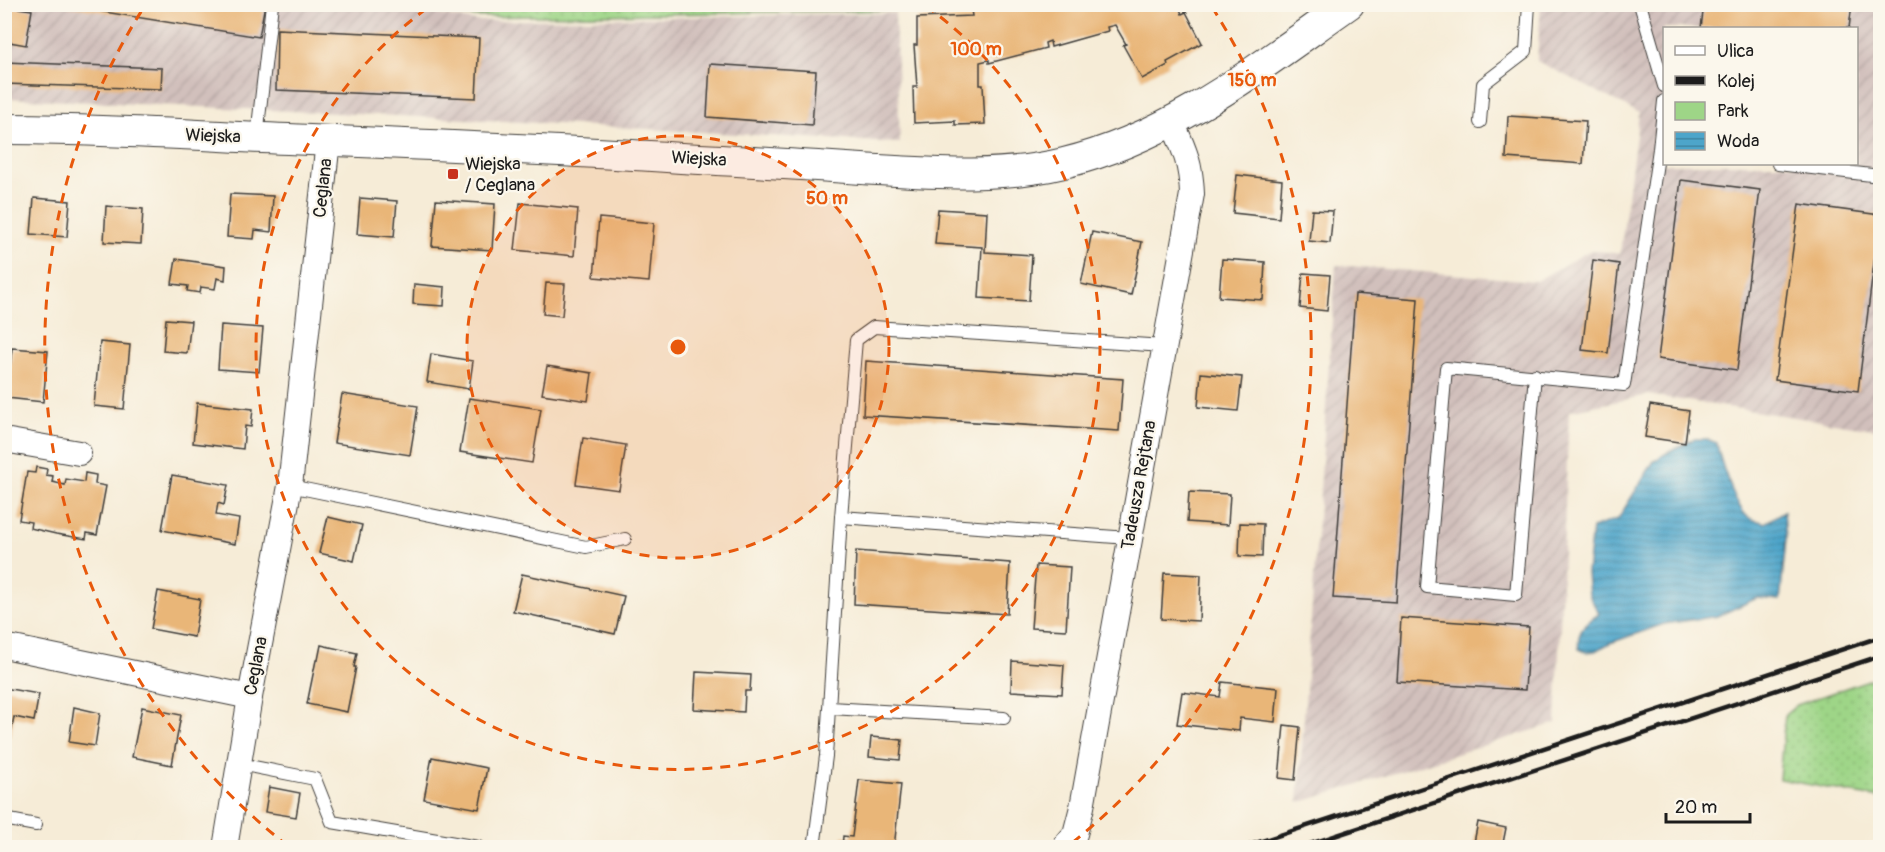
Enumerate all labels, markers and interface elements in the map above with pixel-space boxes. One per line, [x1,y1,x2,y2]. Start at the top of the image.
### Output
legend [1663,27,1858,165]
text: 100 m [950,38,1002,61]
text: Ulica [1717,40,1754,63]
text: 150 m [1228,69,1277,92]
text: Kolej [1717,70,1755,93]
text: Park [1717,100,1749,123]
street label: Wiejska [185,124,241,148]
text: Woda [1717,130,1759,153]
street label: Wiejska [671,146,727,172]
place label: Wiejska / Ceglana [465,153,535,197]
street label: Ceglana [308,157,338,219]
marker: Wiejska / Ceglana [446,167,460,181]
text: 50 m [806,187,848,210]
centre of rings [668,337,688,357]
street label: Tadeusza Rejtana [1116,418,1162,552]
street label: Ceglana [239,634,273,698]
scale bar [1666,786,1750,824]
text: 20 m [1675,796,1717,819]

